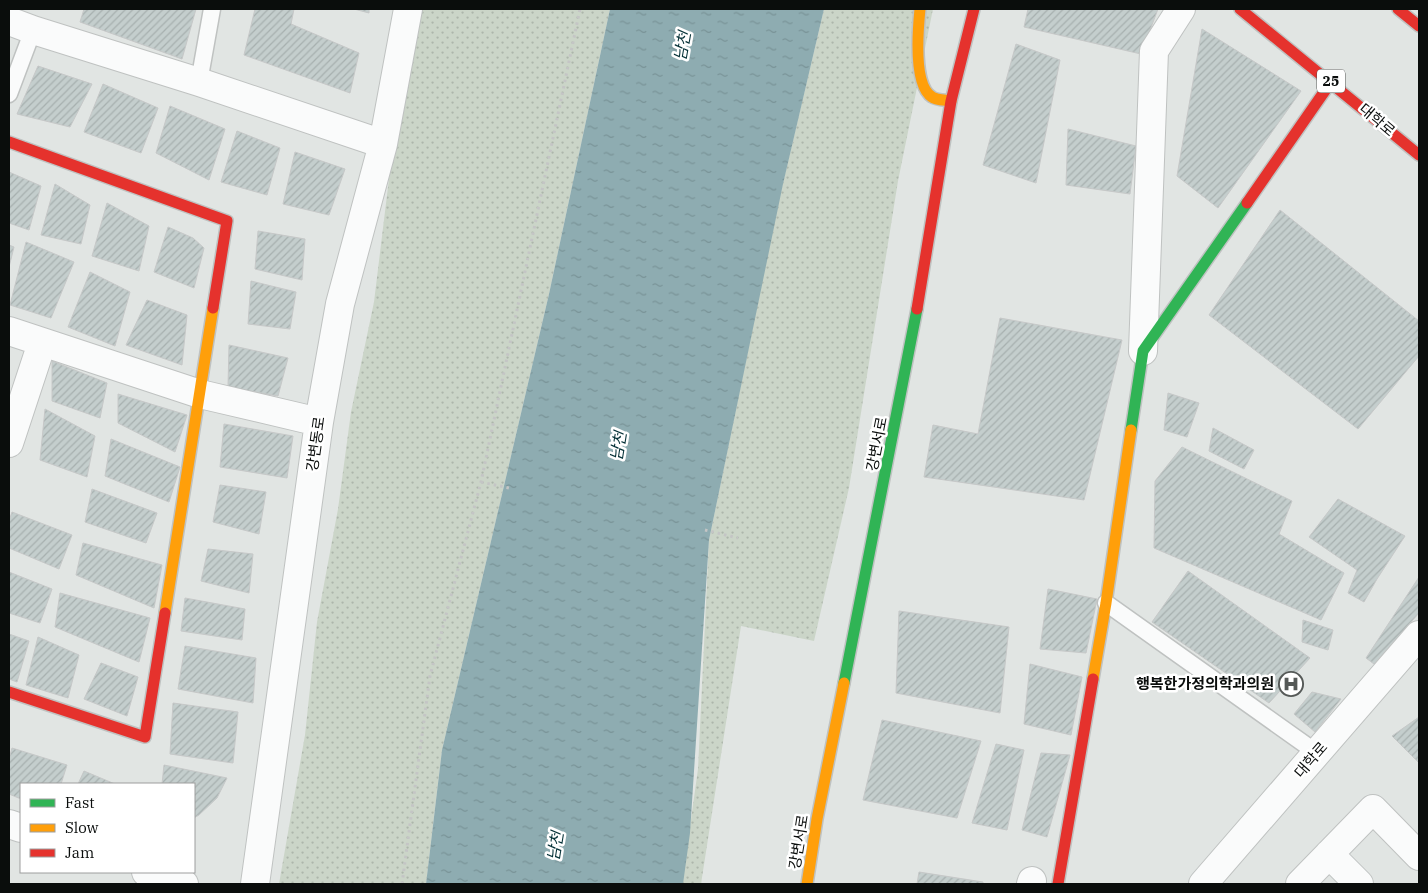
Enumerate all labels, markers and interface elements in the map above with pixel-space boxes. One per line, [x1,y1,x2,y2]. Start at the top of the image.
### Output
water label: 남천 [670,28,695,62]
road number: 25 [1317,70,1345,92]
street label: 대학로 [1355,99,1399,140]
street label: 강변동로 [302,415,329,473]
street label: 강변서로 [862,415,891,473]
water label: 남천 [606,428,631,462]
hospital icon: 행복한가정의학과의원 [1278,671,1304,697]
place label: 행복한가정의학과의원 [1136,674,1274,693]
street label: 대학로 [1290,738,1331,782]
legend [20,783,195,873]
text: Fast [65,793,95,812]
street label: 강변서로 [785,813,812,871]
text: Slow [65,818,99,837]
water label: 남천 [543,828,568,862]
text: Jam [65,843,94,862]

